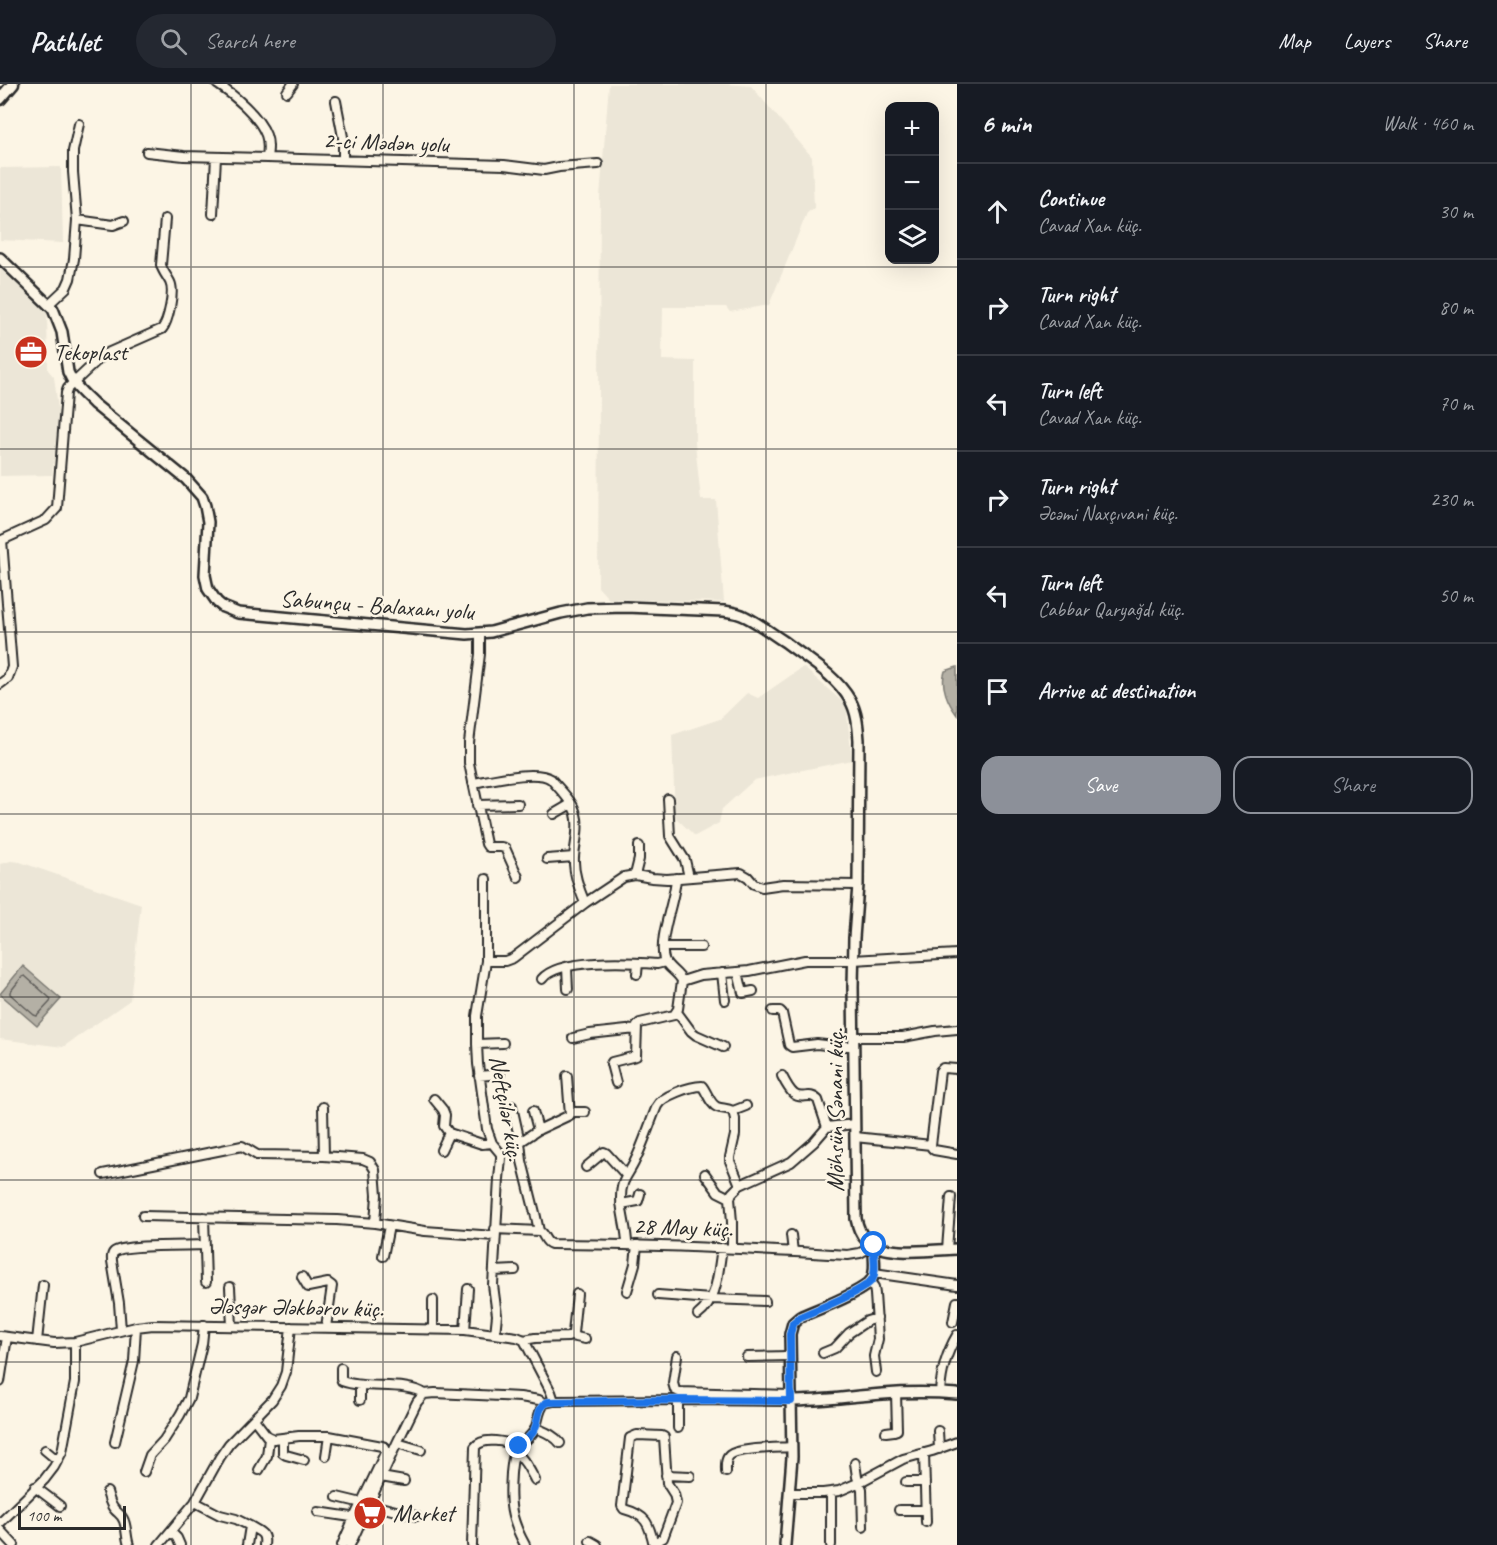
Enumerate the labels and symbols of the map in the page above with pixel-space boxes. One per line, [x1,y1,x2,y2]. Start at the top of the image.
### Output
street label: 2-ci Mədən yolu [323,125,452,159]
office icon: Tekoplast [13,334,49,370]
place label: Tekoplast [54,337,129,367]
street label: Sabunçu - Balaxanı yolu [279,583,477,627]
street label: Möhsün Sənani küç. [820,1028,850,1192]
street label: Neftçilər küç. [483,1053,531,1163]
street label: 28 May küç. [633,1210,734,1244]
route start [860,1231,886,1257]
street label: Ələsgər Ələkbərov küç. [208,1290,384,1324]
route end [505,1432,531,1458]
supermarket icon: Market [352,1495,388,1531]
place label: Market [393,1498,457,1528]
scale bar [18,1503,126,1530]

